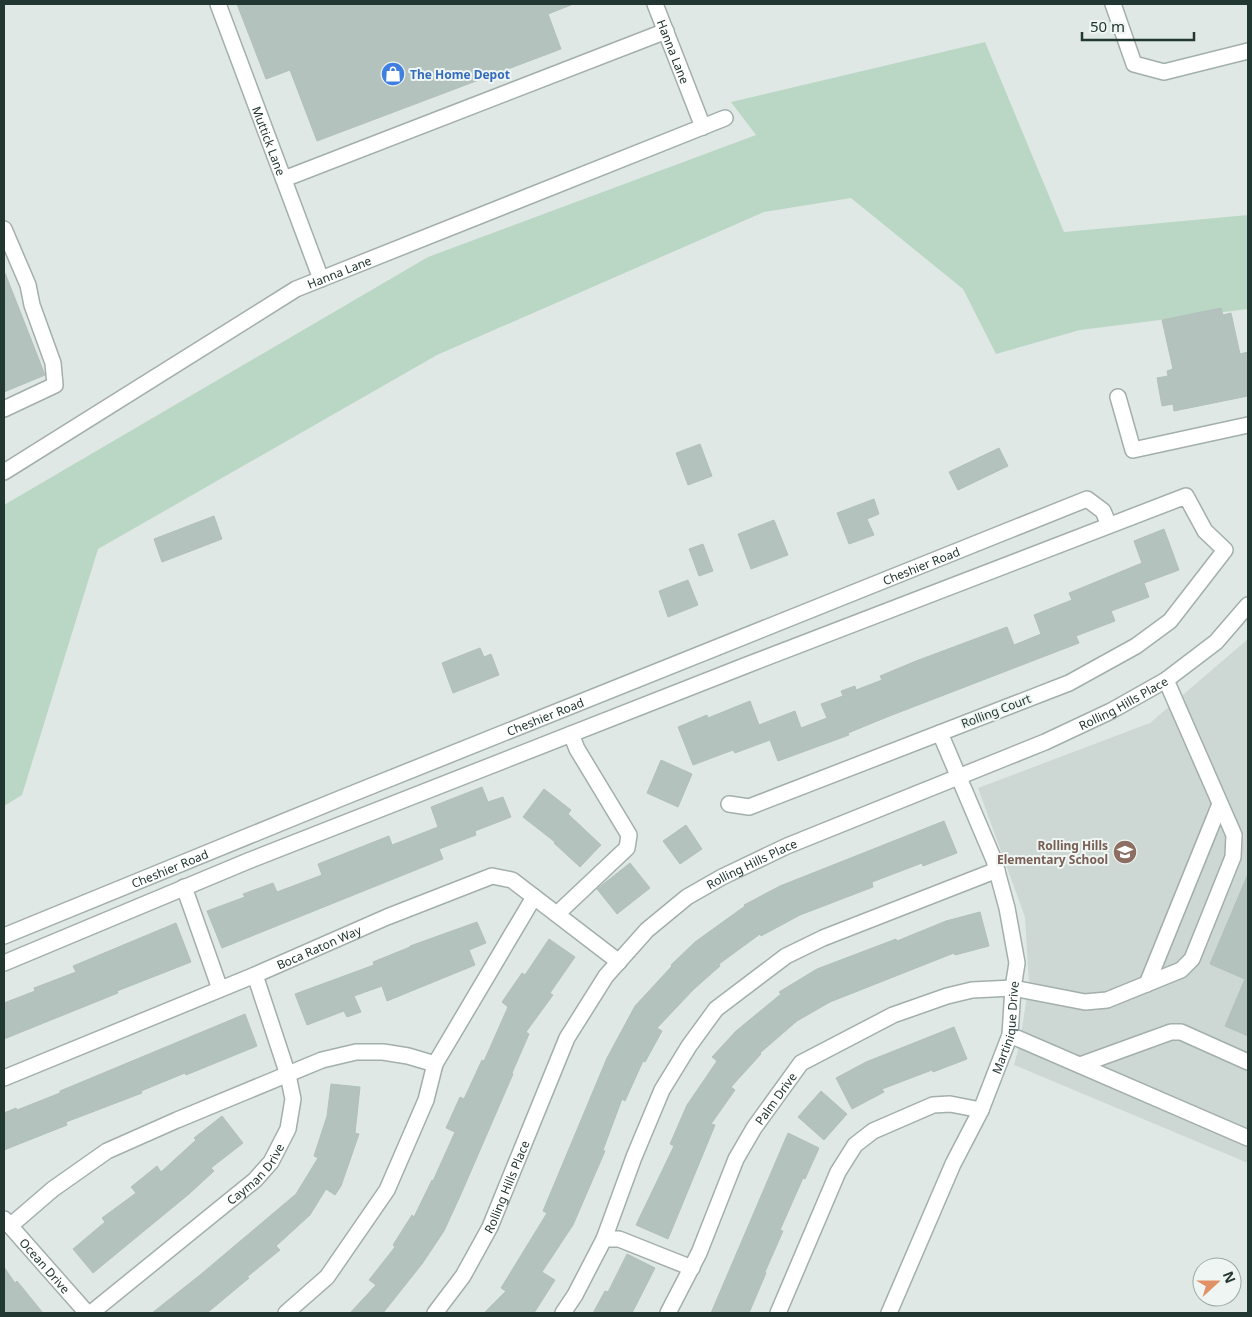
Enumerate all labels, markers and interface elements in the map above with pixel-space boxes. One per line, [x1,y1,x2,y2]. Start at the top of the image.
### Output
scale bar [1082,10,1194,42]
text: 50 m [1090,16,1125,36]
street label: Hanna Lane [653,17,694,86]
shop icon: The Home Depot [380,61,406,87]
place label: The Home Depot [410,66,510,83]
street label: Muttick Lane [249,104,290,178]
street label: Hanna Lane [305,251,374,292]
street label: Cheshier Road [880,542,962,589]
street label: Rolling Hills Place [1076,672,1171,734]
street label: Rolling Court [959,690,1034,732]
street label: Cheshier Road [504,693,586,739]
street label: Rolling Hills Place [703,834,800,893]
place label: Rolling Hills Elementary School [997,837,1108,868]
school or university icon: Rolling Hills Elementary School [1112,839,1138,865]
street label: Cheshier Road [129,845,211,892]
street label: Boca Raton Way [274,921,365,973]
street label: Martinique Drive [987,980,1023,1076]
street label: Palm Drive [751,1068,800,1128]
street label: Rolling Hills Place [480,1137,533,1236]
street label: Cayman Drive [223,1140,288,1208]
street label: Ocean Drive [16,1234,74,1297]
north arrow [1192,1257,1242,1307]
text: N [1219,1268,1241,1286]

